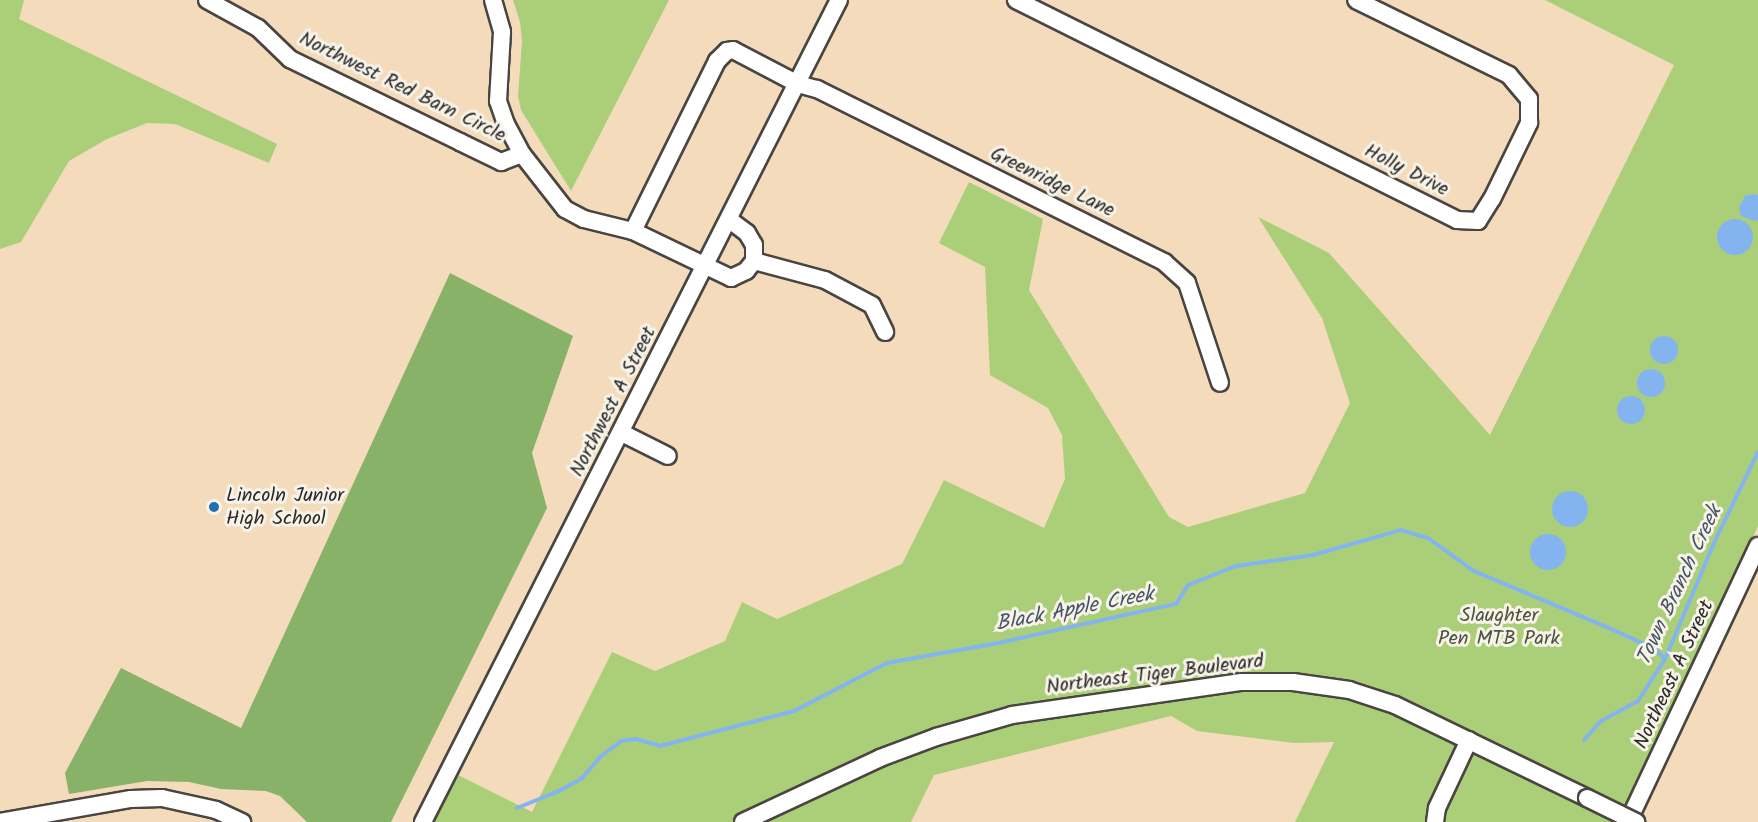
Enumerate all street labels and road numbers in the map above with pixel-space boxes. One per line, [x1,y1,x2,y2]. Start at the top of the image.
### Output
street label: Northwest Red Barn Circle [295,28,509,148]
street label: Holly Drive [1360,140,1452,202]
street label: Greenridge Lane [986,143,1118,223]
street label: Northwest A Street [566,323,662,481]
street label: Northeast A Street [1630,597,1720,753]
street label: Northeast Tiger Boulevard [1045,650,1265,700]

